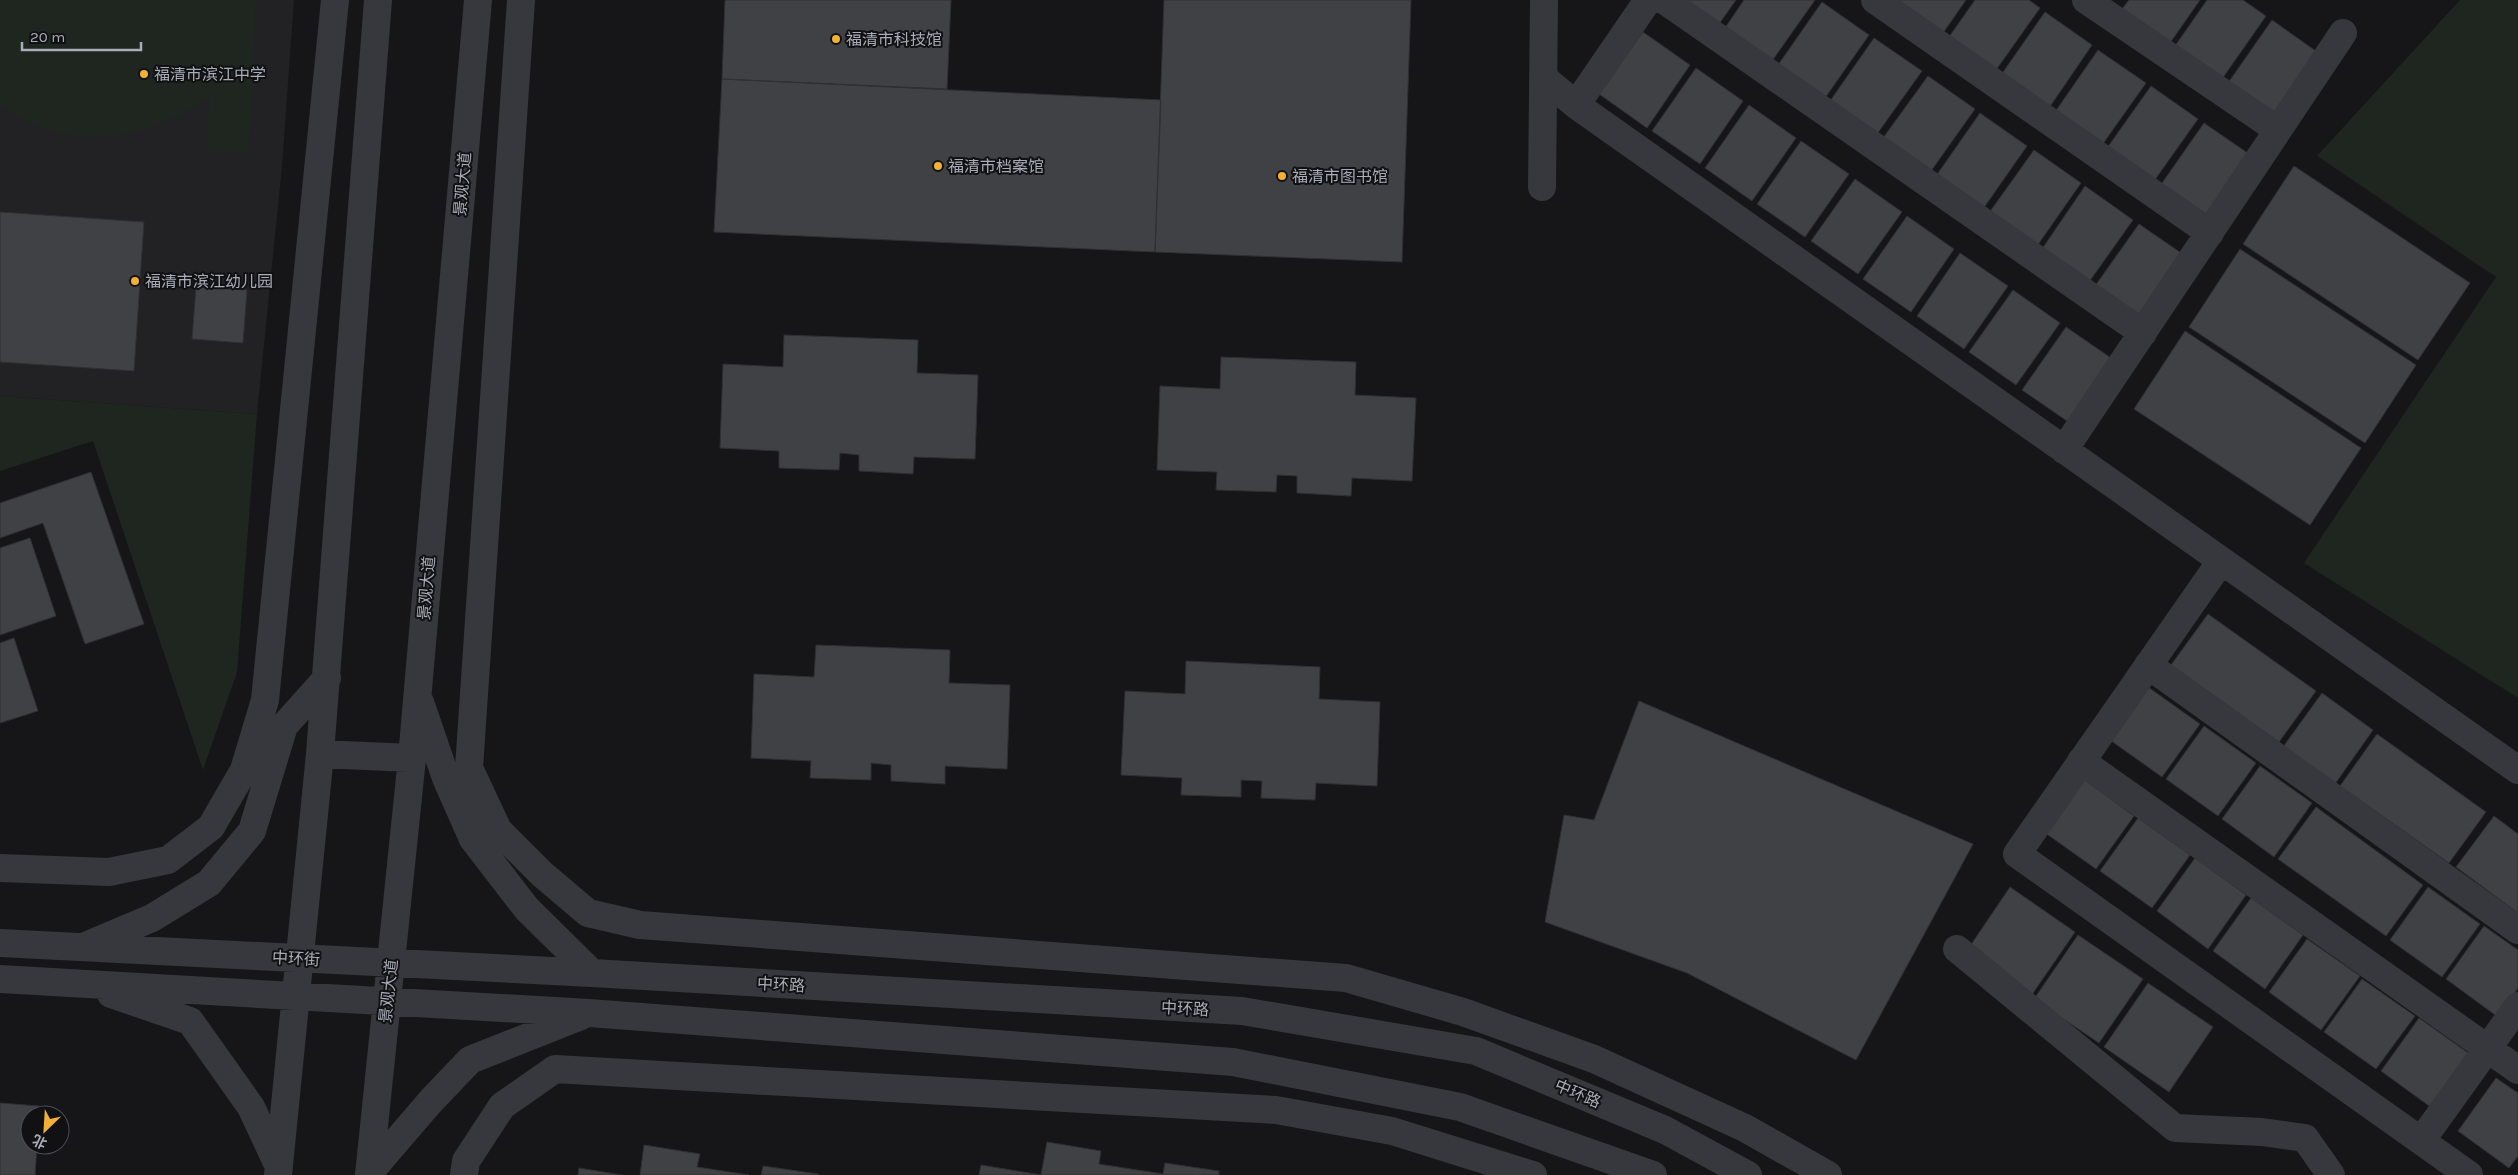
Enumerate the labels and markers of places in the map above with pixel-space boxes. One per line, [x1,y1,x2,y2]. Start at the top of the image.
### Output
place label: 福清市科技馆 [846,30,942,49]
marker: 福清市科技馆 [830,33,842,45]
place label: 福清市滨江中学 [154,65,266,84]
marker: 福清市滨江中学 [138,68,150,80]
place label: 福清市档案馆 [948,157,1044,176]
marker: 福清市档案馆 [932,160,944,172]
place label: 福清市图书馆 [1292,167,1388,186]
marker: 福清市图书馆 [1276,170,1288,182]
place label: 福清市滨江幼儿园 [145,272,273,291]
marker: 福清市滨江幼儿园 [129,275,141,287]

